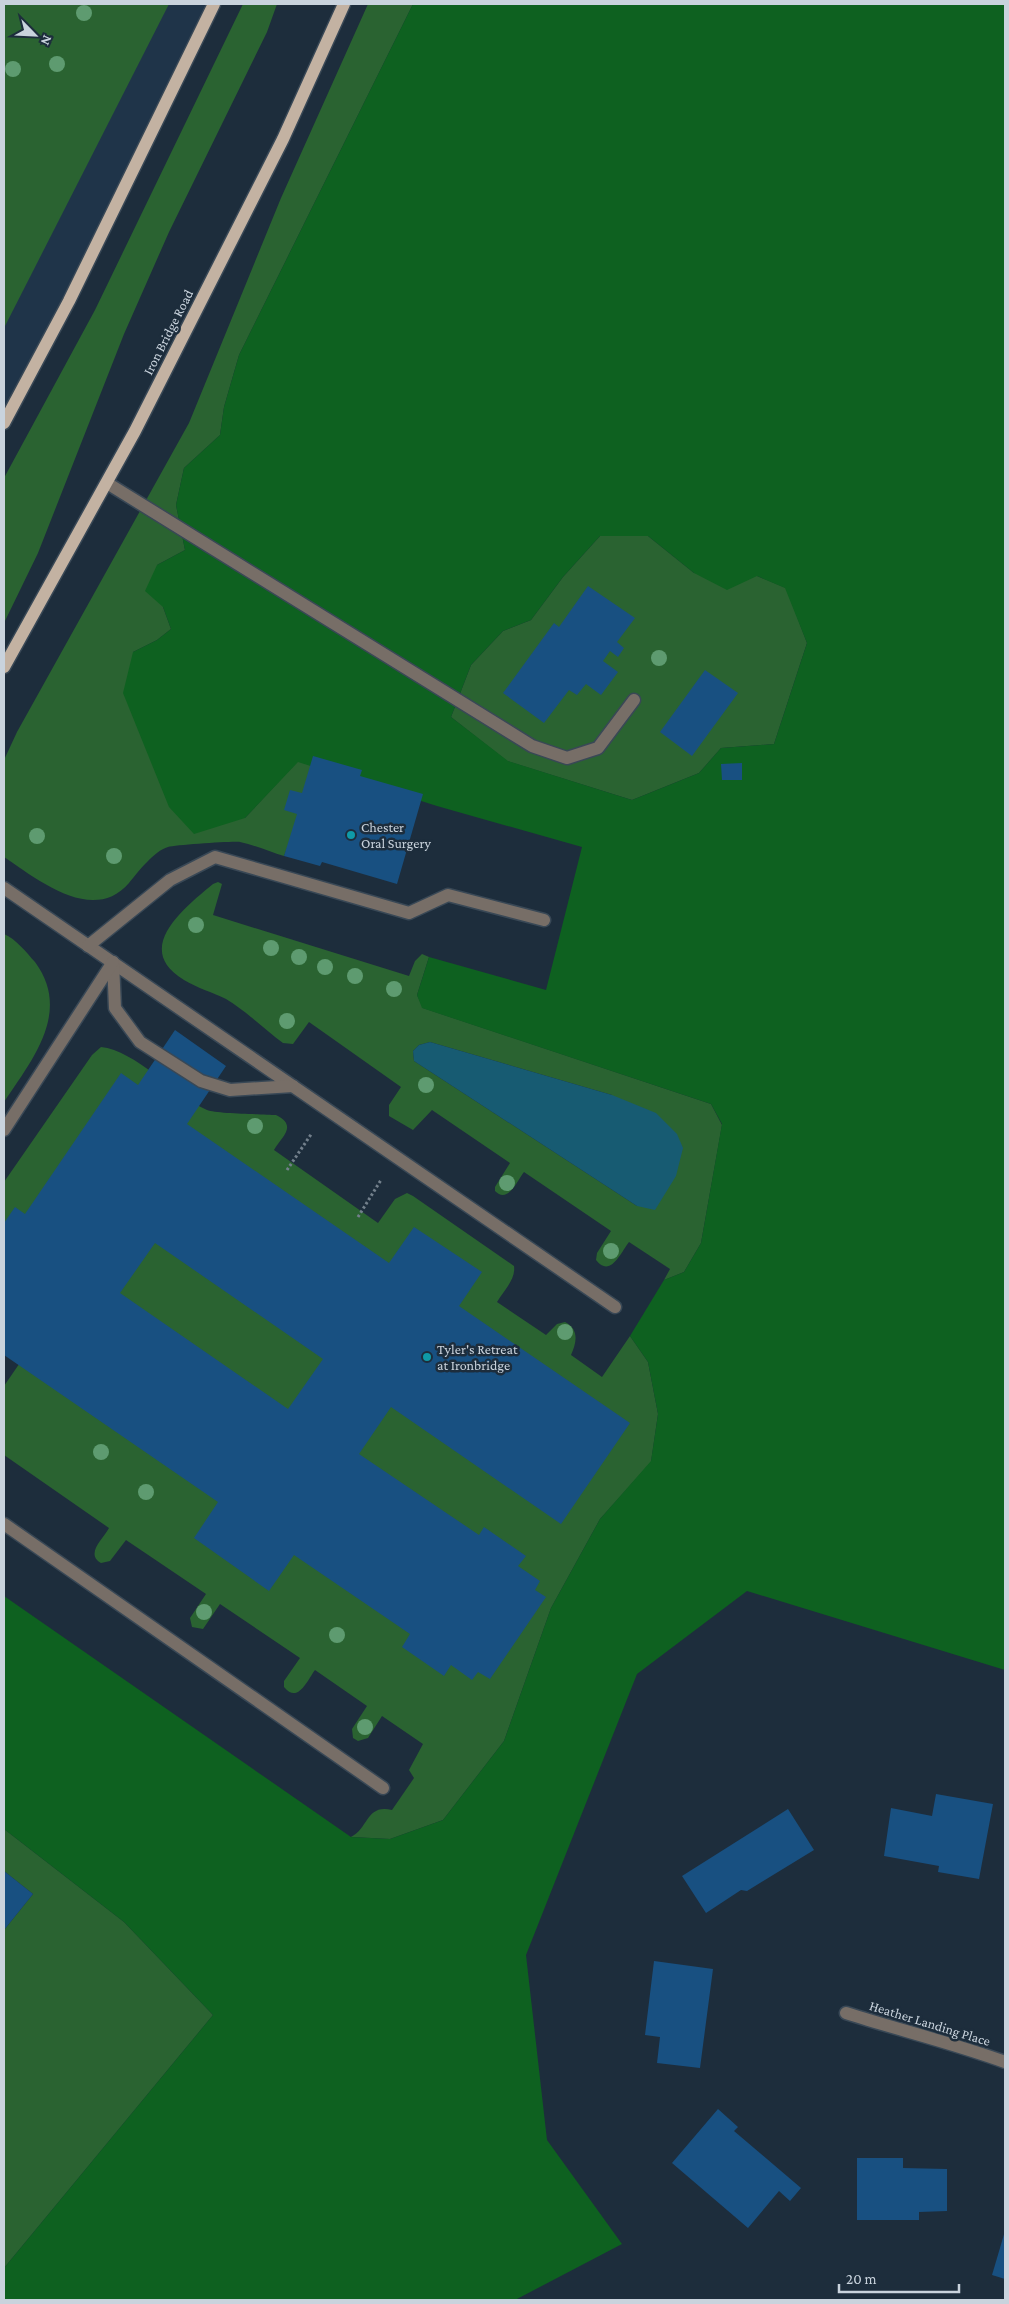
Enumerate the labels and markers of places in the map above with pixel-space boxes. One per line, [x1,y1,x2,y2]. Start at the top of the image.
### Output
place label: Chester Oral Surgery [361,819,431,851]
marker: Chester Oral Surgery [345,829,357,841]
place label: Tyler's Retreat at Ironbridge [437,1341,518,1373]
marker: Tyler's Retreat at Ironbridge [421,1351,433,1363]

